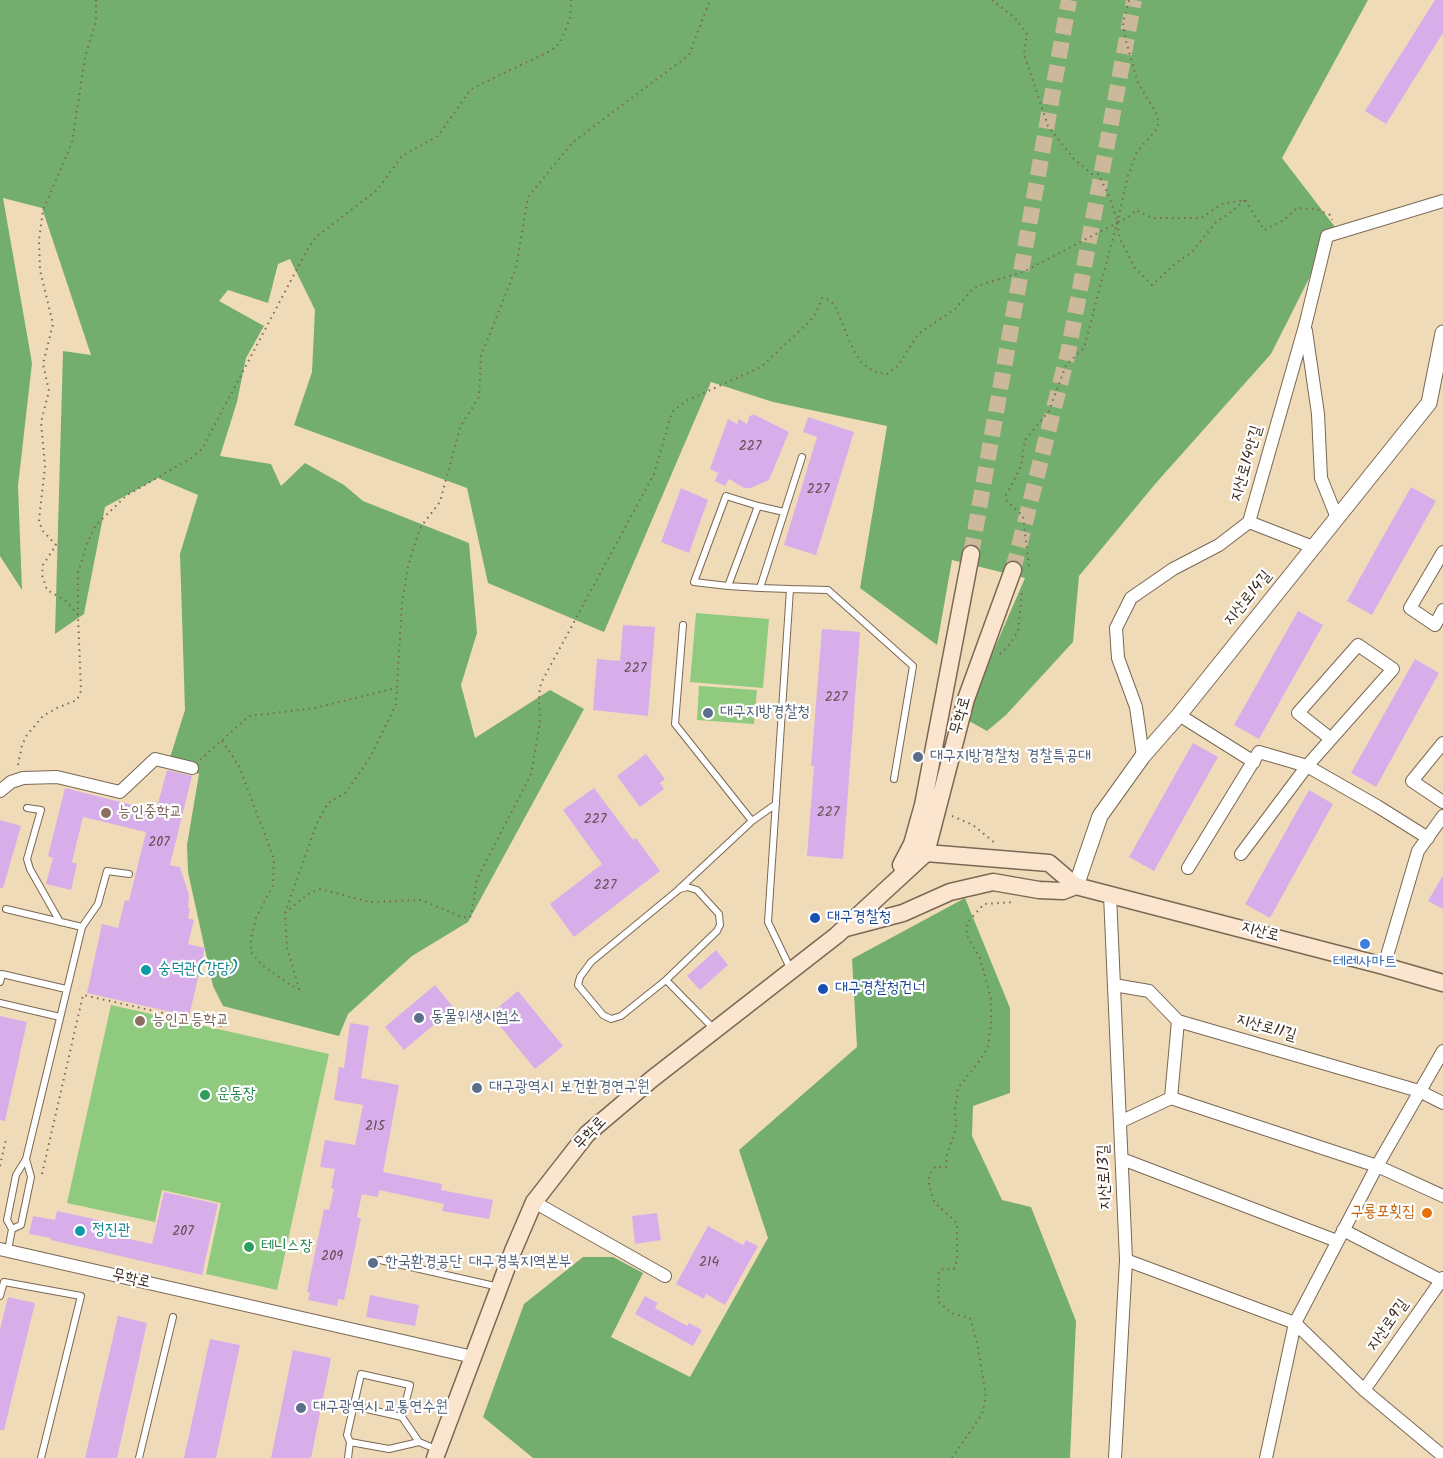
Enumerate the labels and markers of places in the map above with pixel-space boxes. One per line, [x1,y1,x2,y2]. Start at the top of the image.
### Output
place label: 대구지방경찰청 [720,703,810,723]
marker: 대구지방경찰청 [701,706,715,720]
place label: 대구지방경찰청 경찰특공대 [930,747,1091,767]
marker: 대구지방경찰청 경찰특공대 [911,750,925,764]
place label: 능인중학교 [118,803,182,823]
marker: 능인중학교 [99,806,113,820]
place label: 대구경찰청 [827,908,891,928]
marker: 대구경찰청 [808,911,822,925]
marker: 테레사마트 [1358,937,1372,951]
place label: 테레사마트 [1333,953,1397,973]
place label: 숭덕관(강당) [158,960,238,980]
marker: 숭덕관(강당) [139,963,153,977]
place label: 대구경찰청건너 [835,979,925,999]
marker: 대구경찰청건너 [816,982,830,996]
place label: 동물위생시험소 [431,1008,521,1028]
place label: 능인고등학교 [152,1011,229,1031]
marker: 동물위생시험소 [412,1011,426,1025]
marker: 능인고등학교 [133,1014,147,1028]
place label: 대구광역시 보건환경연구원 [489,1078,650,1098]
marker: 대구광역시 보건환경연구원 [470,1081,484,1095]
place label: 운동장 [217,1085,256,1105]
marker: 운동장 [198,1088,212,1102]
place label: 구룡포횟집 [1351,1203,1415,1223]
marker: 구룡포횟집 [1420,1206,1434,1220]
place label: 정진관 [92,1221,131,1241]
marker: 정진관 [73,1224,87,1238]
place label: 테니스장 [261,1237,312,1257]
marker: 테니스장 [242,1240,256,1254]
place label: 한국환경공단 대구경북지역본부 [385,1253,572,1273]
marker: 한국환경공단 대구경북지역본부 [366,1256,380,1270]
place label: 대구광역시 교통연수원 [313,1398,448,1418]
marker: 대구광역시 교통연수원 [294,1401,308,1415]

